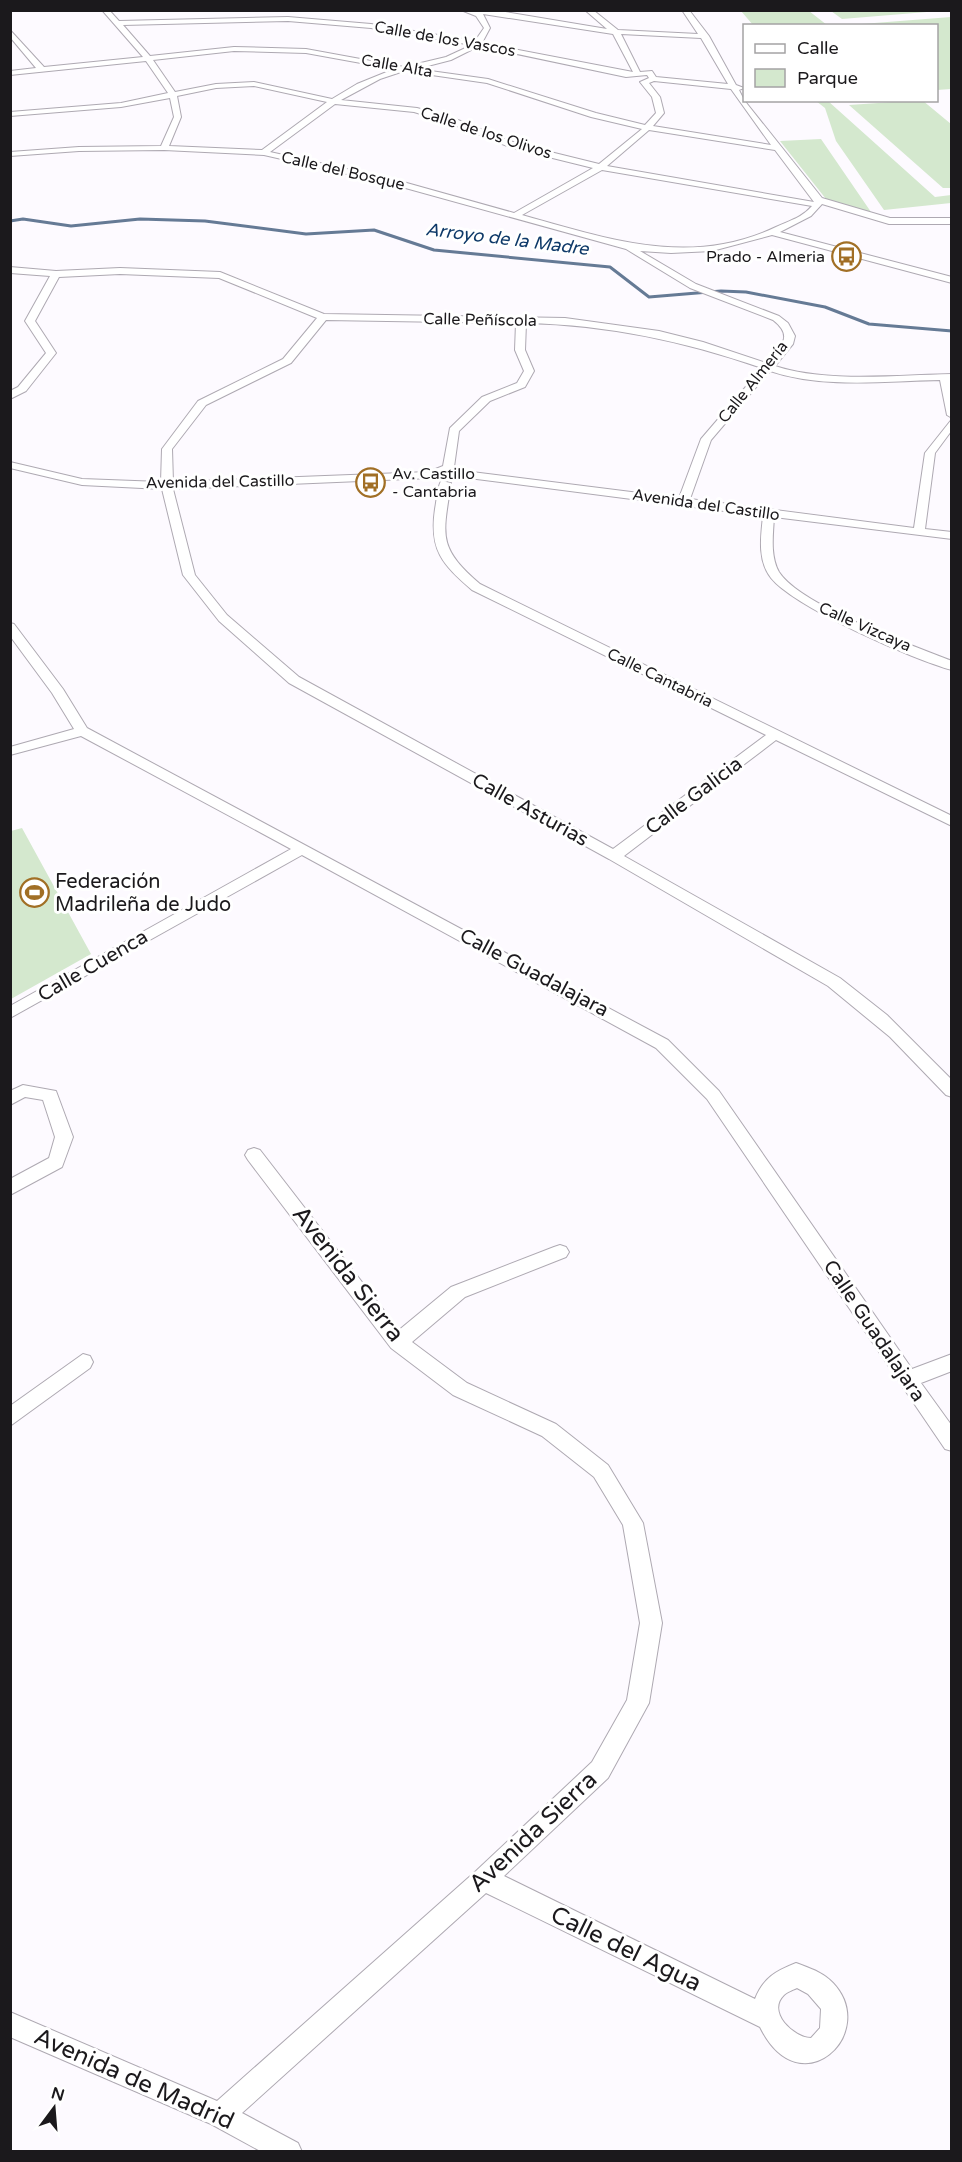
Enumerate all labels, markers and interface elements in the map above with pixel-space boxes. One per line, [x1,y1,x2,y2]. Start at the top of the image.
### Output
street label: Calle de los Vascos [373,17,517,61]
legend [743,24,938,102]
text: Calle [797,37,839,59]
street label: Calle Alta [360,50,434,82]
text: Parque [797,67,858,89]
street label: Calle de los Olivos [418,102,554,164]
street label: Calle del Bosque [279,147,407,195]
water label: Arroyo de la Madre [424,218,591,260]
bus stop icon: Prado - Almeria [830,241,862,273]
place label: Prado - Almeria [706,247,825,267]
street label: Calle Peñíscola [423,309,537,331]
street label: Calle Almería [714,337,792,427]
place label: Av. Castillo - Cantabria [392,464,477,502]
bus stop icon: Av. Castillo - Cantabria [355,467,387,499]
street label: Avenida del Castillo [146,471,294,493]
street label: Avenida del Castillo [631,485,781,525]
street label: Calle Vizcaya [816,598,914,656]
street label: Calle Cantabria [604,644,716,712]
street label: Calle Galicia [641,752,747,840]
street label: Calle Asturias [468,768,592,852]
place label: Federación Madrileña de Judo [55,870,231,917]
sports icon: Federación Madrileña de Judo [18,877,50,909]
street label: Calle Guadalajara [455,924,613,1022]
street label: Calle Cuenca [34,925,152,1007]
street label: Avenida Sierra [286,1200,410,1348]
street label: Calle Guadalajara [818,1256,930,1406]
street label: Avenida Sierra [463,1765,603,1899]
street label: Calle del Agua [546,1900,706,1998]
street label: Avenida de Madrid [30,2022,238,2136]
north arrow [24,2078,84,2138]
text: N [49,2083,67,2106]

